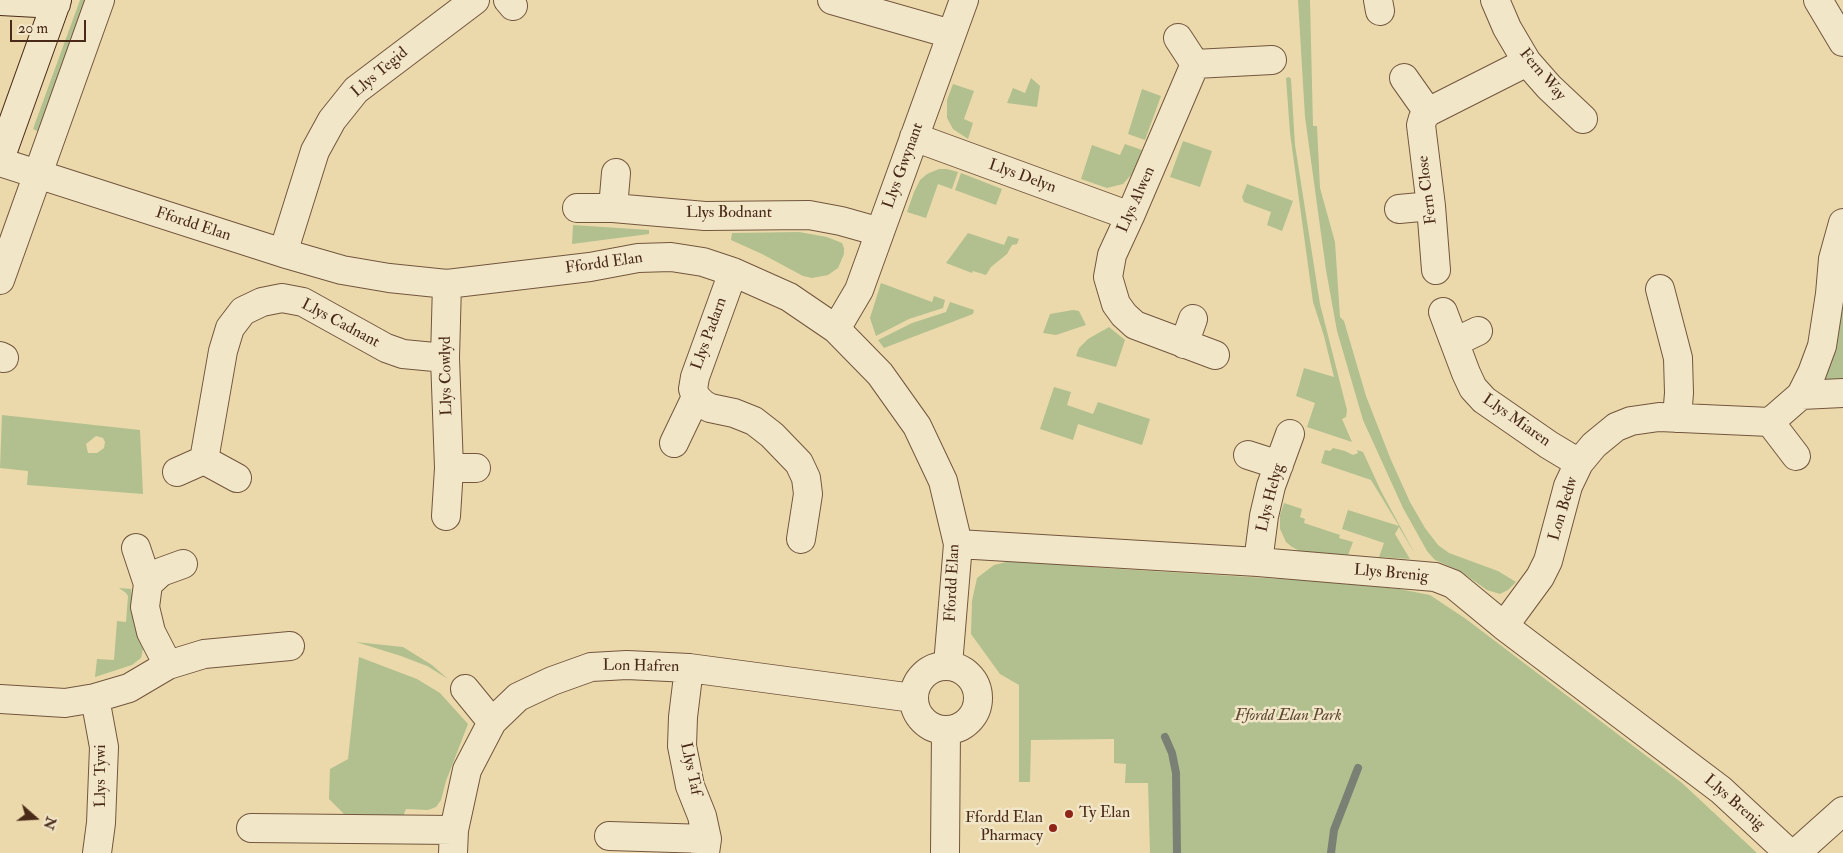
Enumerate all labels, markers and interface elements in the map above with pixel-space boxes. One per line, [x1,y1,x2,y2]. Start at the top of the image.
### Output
scale bar [12,10,89,42]
text: 20 m [18,19,48,38]
street label: Llys Tegid [348,44,412,102]
street label: Fern Way [1515,45,1569,105]
street label: Llys Gwynant [880,120,928,212]
street label: Fern Close [1414,154,1442,226]
street label: Llys Delyn [986,156,1058,198]
street label: Llys Alwen [1114,164,1160,236]
street label: Ffordd Elan [153,204,233,246]
street label: Llys Bodnant [686,204,772,224]
street label: Ffordd Elan [564,249,644,279]
street label: Llys Cadnant [298,295,382,353]
street label: Llys Padarn [688,295,732,373]
street label: Llys Cowlyd [437,336,457,416]
street label: Llys Miaren [1478,391,1554,451]
street label: Llys Helyg [1253,462,1289,534]
street label: Lon Bedw [1545,475,1583,543]
street label: Ffordd Elan [941,544,965,622]
street label: Llys Brenig [1353,561,1429,587]
street label: Lon Hafren [602,657,680,677]
park label: Ffordd Elan Park [1234,707,1342,727]
street label: Llys Taf [675,741,705,797]
street label: Llys Tywi [92,744,112,808]
street label: Llys Brenig [1699,771,1769,835]
north arrow [10,793,60,843]
place label: Ty Elan [1079,804,1130,824]
marker: Ty Elan [1063,808,1075,820]
place label: Ffordd Elan Pharmacy [965,809,1043,847]
text: N [40,814,60,832]
marker: Ffordd Elan Pharmacy [1047,822,1059,834]

